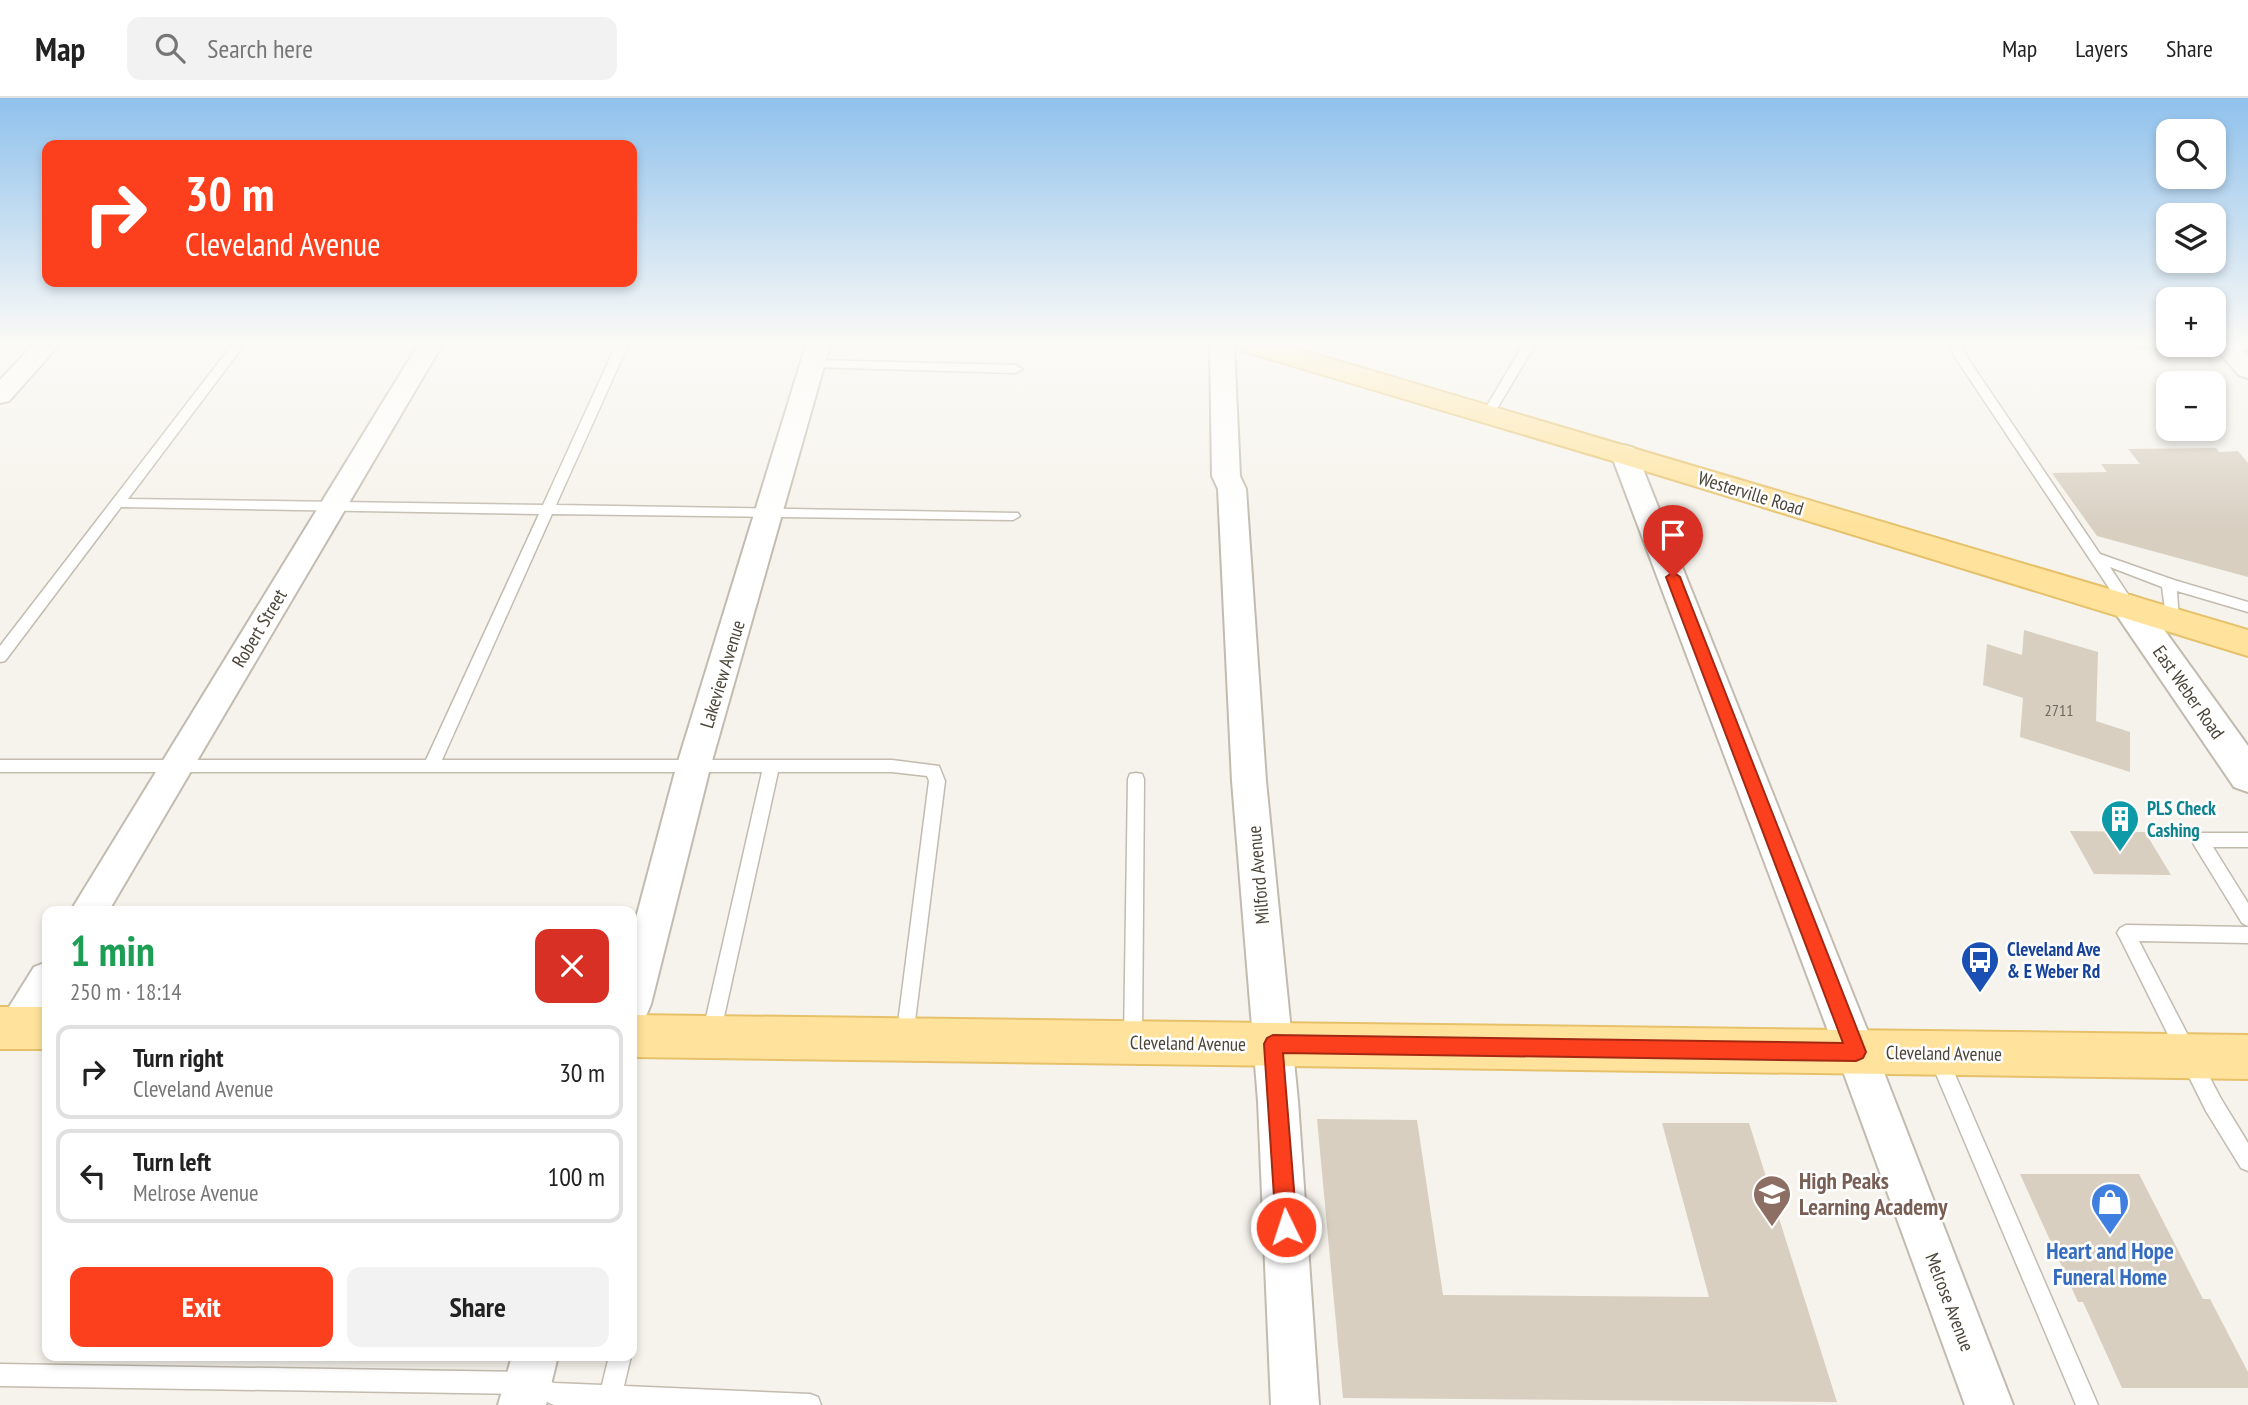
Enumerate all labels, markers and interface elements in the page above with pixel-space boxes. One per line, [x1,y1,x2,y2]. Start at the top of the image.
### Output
search box [127,17,617,80]
text: Map [35,27,85,70]
icon: search [151,29,189,67]
text: Search here [207,32,313,65]
text: Map [2002,33,2037,64]
text: Layers [2075,33,2128,64]
text: Share [2166,33,2213,64]
map controls [2156,119,2226,441]
button: search [2156,119,2226,189]
text: 30 m [185,161,274,225]
icon: right [70,168,161,259]
button: layers [2156,203,2226,273]
text: Cleveland Avenue [185,223,380,265]
button: + [2156,287,2226,357]
button: − [2156,371,2226,441]
street label: Westerville Road [1695,466,1807,520]
pin [1643,505,1703,577]
icon: arrive [1654,516,1692,554]
street label: Robert Street [226,584,292,671]
street label: Lakeview Avenue [694,617,750,731]
street label: East Weber Road [2148,641,2230,743]
house number: 2711 [2045,700,2073,720]
place label: PLS Check Cashing [2147,796,2216,842]
building icon: PLS Check Cashing [2099,798,2141,853]
street label: Milford Avenue [1242,825,1274,925]
text: 1 min [70,923,155,978]
button: close [535,929,609,1003]
place label: Cleveland Ave & E Weber Rd [2007,937,2101,983]
bus stop icon: Cleveland Ave & E Weber Rd [1959,939,2001,994]
text: 250 m · 18:14 [70,977,182,1006]
street label: Cleveland Avenue [1130,1030,1246,1056]
street label: Cleveland Avenue [1886,1040,2002,1066]
text: Turn right [133,1041,224,1074]
icon: right [74,1053,112,1091]
text: 30 m [559,1056,605,1089]
text: Cleveland Avenue [133,1074,273,1103]
text: Turn left [133,1145,211,1178]
icon: left [74,1157,112,1195]
text: 100 m [547,1160,605,1193]
place label: High Peaks Learning Academy [1799,1166,1948,1221]
school or university icon: High Peaks Learning Academy [1751,1173,1793,1228]
text: Melrose Avenue [133,1178,258,1207]
shop icon: Heart and Hope Funeral Home [2089,1181,2131,1236]
position arrow [1249,1190,1323,1264]
place label: Heart and Hope Funeral Home [2046,1236,2174,1291]
street label: Melrose Avenue [1920,1249,1980,1355]
button: Exit [70,1267,333,1347]
button: Share [347,1267,609,1347]

